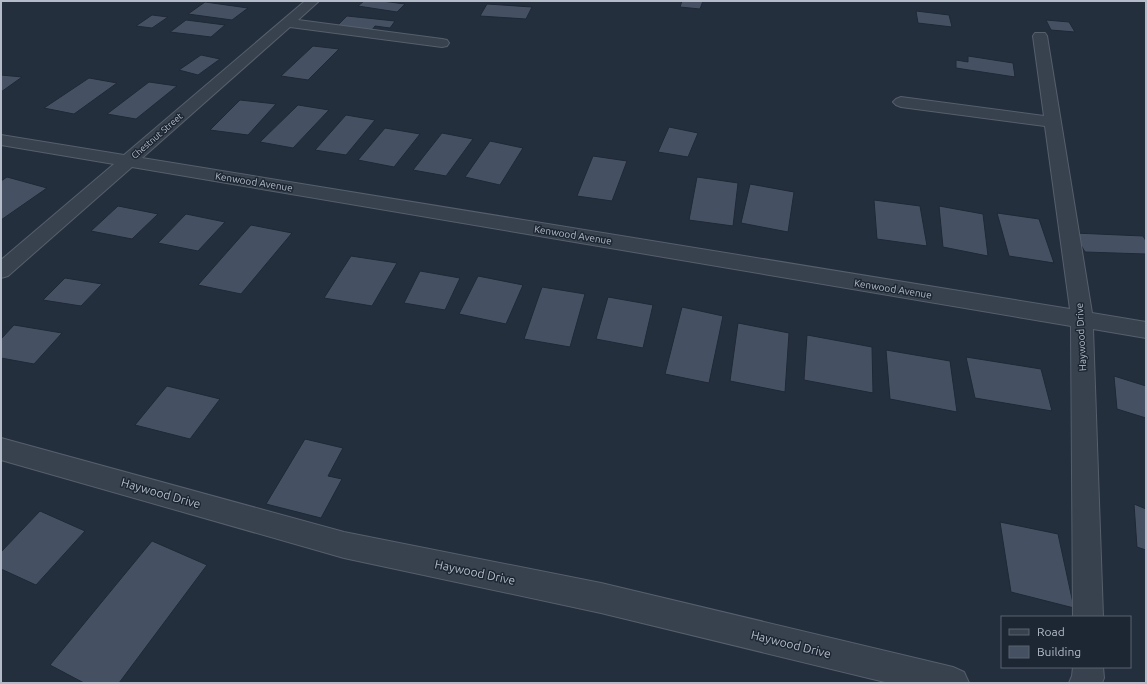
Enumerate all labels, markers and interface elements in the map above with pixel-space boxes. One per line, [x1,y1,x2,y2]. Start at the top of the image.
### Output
street label: Chestnut Street [130,111,185,161]
street label: Kenwood Avenue [214,170,294,194]
street label: Kenwood Avenue [533,223,613,247]
street label: Kenwood Avenue [853,277,933,301]
street label: Haywood Drive [1074,303,1088,371]
street label: Haywood Drive [120,475,202,511]
street label: Haywood Drive [434,557,516,587]
legend [1001,616,1131,668]
text: Road [1037,625,1065,638]
street label: Haywood Drive [750,628,832,660]
text: Building [1037,645,1081,658]

